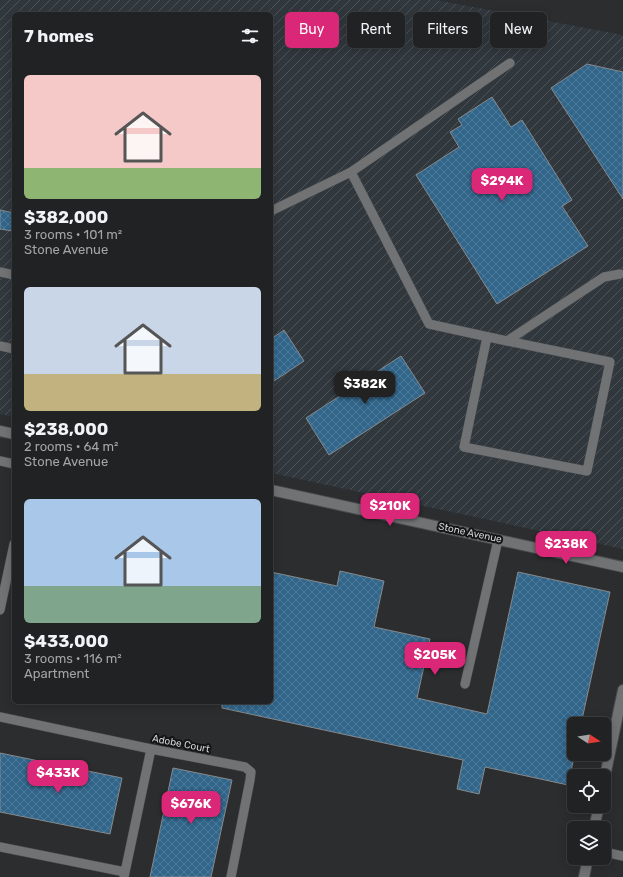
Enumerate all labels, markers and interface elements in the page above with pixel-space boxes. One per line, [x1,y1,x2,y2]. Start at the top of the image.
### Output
chip: Buy [285,12,339,48]
chip: Rent [347,12,405,48]
chip: Filters [413,12,482,48]
chip: New [490,12,547,48]
icon: filters [239,25,261,47]
text: 7 homes [24,26,94,46]
icon: home [107,101,179,173]
pin: $294K [474,168,530,202]
text: $294K [481,173,523,188]
text: $382,000 [24,207,108,227]
text: 3 rooms · 101 m² [24,227,122,242]
text: Stone Avenue [24,242,108,257]
icon: home [107,313,179,385]
pin: $382K [337,371,393,405]
text: $382K [343,376,387,391]
text: $238,000 [24,419,108,439]
text: 2 rooms · 64 m² [24,439,119,454]
text: Stone Avenue [24,454,108,469]
pin: $210K [362,493,418,527]
text: $210K [369,498,411,513]
street label: Stone Avenue [437,520,503,546]
icon: home [107,525,179,597]
pin: $238K [538,531,594,565]
text: $238K [544,536,588,551]
text: $433,000 [24,631,109,651]
pin: $205K [407,642,463,676]
text: $205K [414,647,457,662]
text: 3 rooms · 116 m² [24,651,122,666]
text: Apartment [24,666,89,681]
north arrow [567,717,611,761]
map controls [567,717,611,865]
street label: Adobe Court [151,733,211,755]
pin: $433K [30,760,86,794]
text: $433K [36,765,80,780]
button: locate [567,769,611,813]
pin: $676K [163,791,219,825]
text: $676K [171,796,211,811]
button: layers [567,821,611,865]

